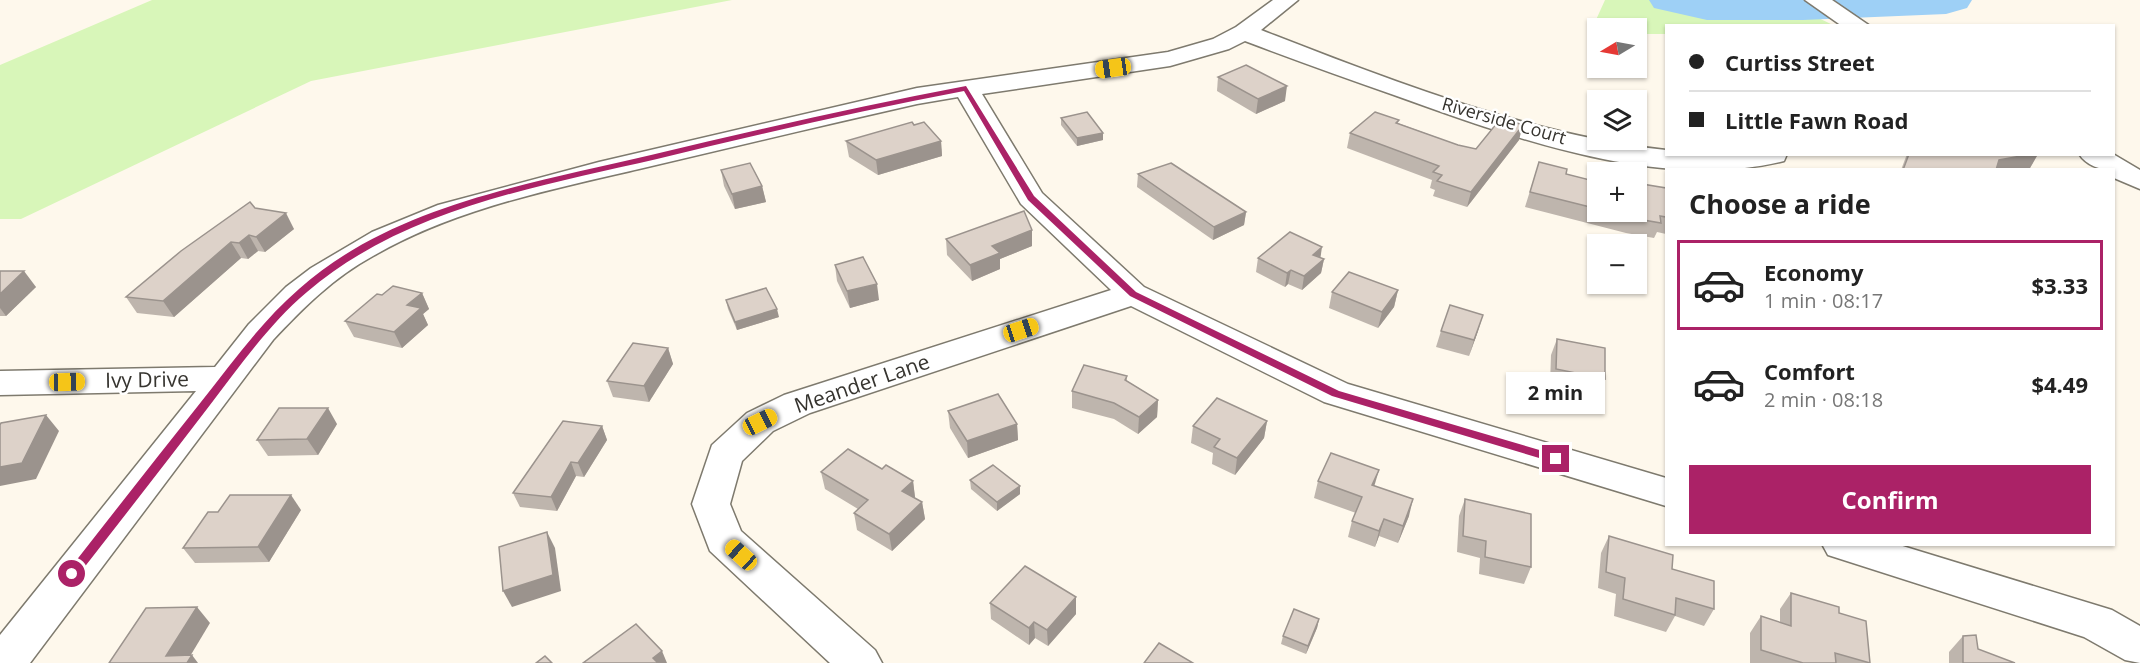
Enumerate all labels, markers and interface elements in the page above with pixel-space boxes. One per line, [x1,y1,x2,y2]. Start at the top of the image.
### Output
north arrow [1587,18,1647,78]
map controls [1587,18,1647,294]
text: Curtiss Street [1725,47,1875,77]
car [1094,57,1132,79]
button: layers [1587,90,1647,150]
street label: Riverside Court [1439,91,1569,149]
text: Little Fawn Road [1725,105,1908,135]
button: + [1587,162,1647,222]
text: Choose a ride [1689,185,1871,222]
button: − [1587,234,1647,294]
text: Economy [1764,257,1863,287]
icon: car [1692,258,1746,312]
text: $3.33 [2031,270,2088,300]
text: 1 min · 08:17 [1764,287,1883,314]
car [1001,316,1041,344]
street label: Meander Lane [790,347,933,419]
text: Comfort [1764,356,1855,386]
icon: car [1692,357,1746,411]
street label: Ivy Drive [105,364,189,394]
text: $4.49 [2031,369,2088,399]
callout: 2 min [1506,372,1606,414]
car [49,373,85,391]
text: 2 min [1528,379,1583,406]
text: 2 min · 08:18 [1764,386,1883,413]
car [740,406,780,438]
route end [1542,445,1569,472]
button: Confirm [1689,465,2091,534]
car [722,536,760,574]
route start [58,560,85,587]

